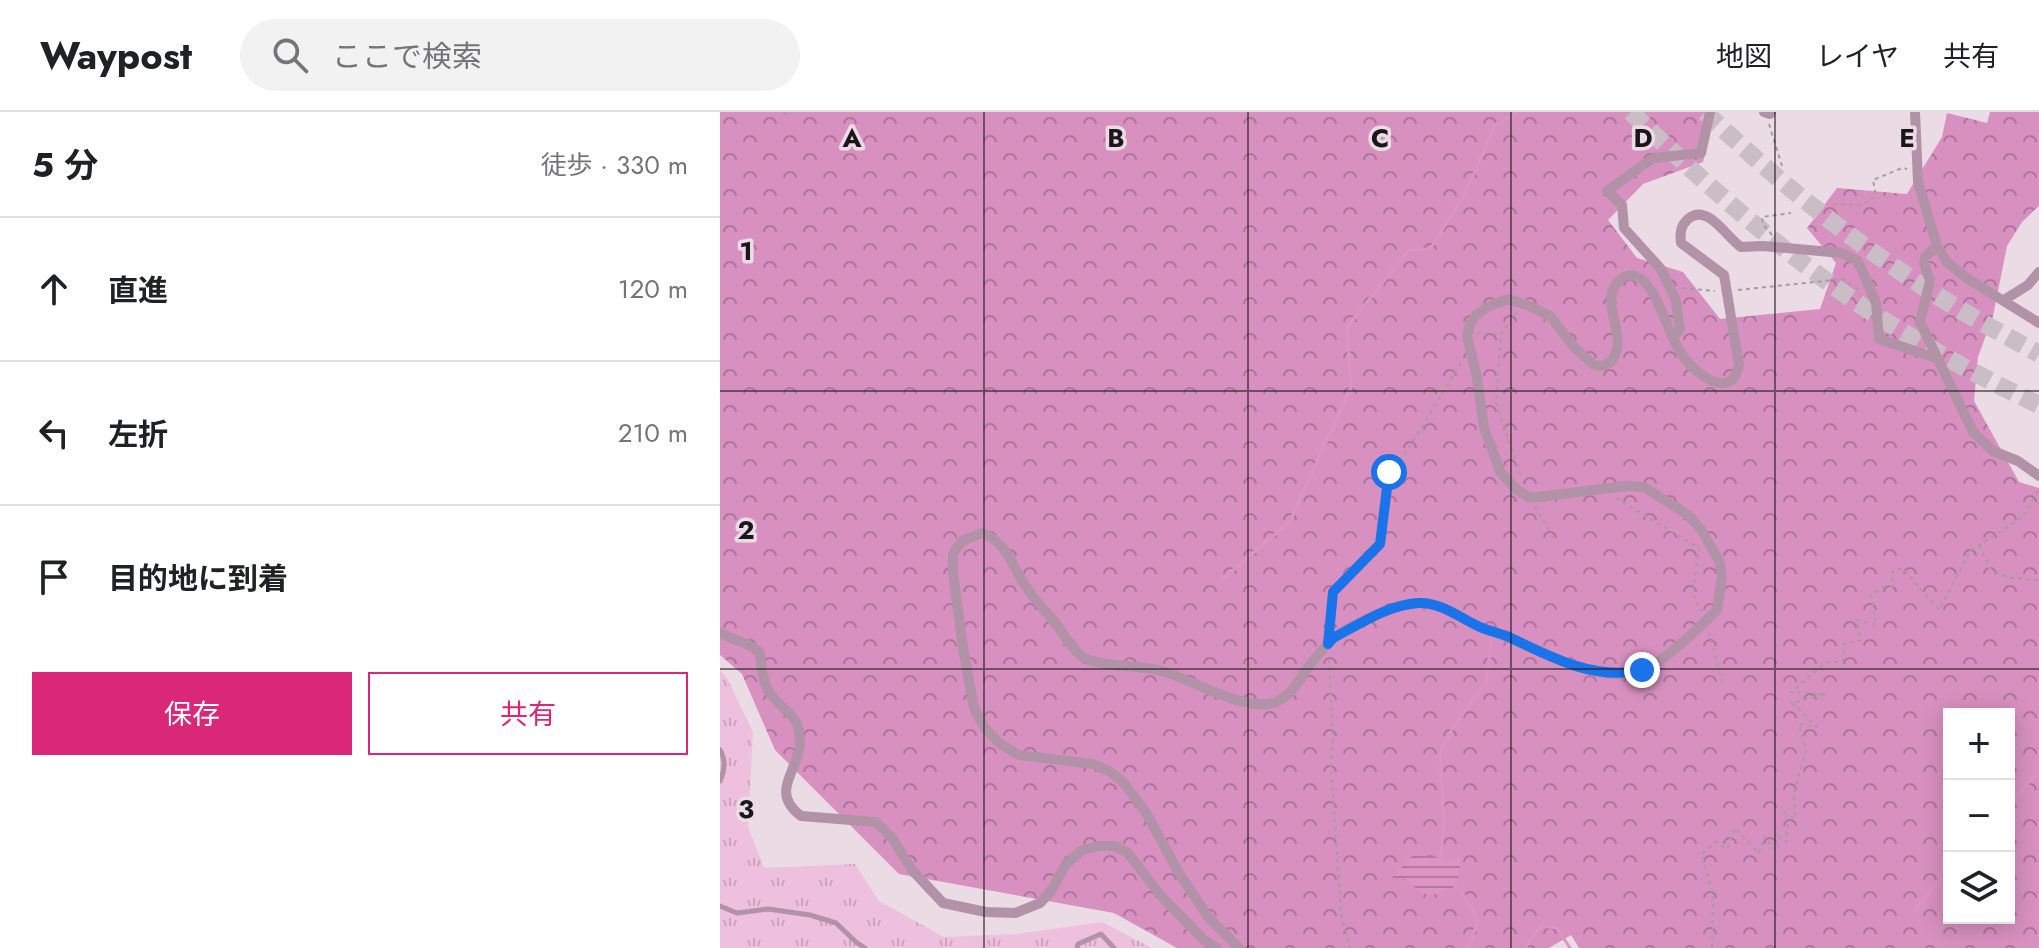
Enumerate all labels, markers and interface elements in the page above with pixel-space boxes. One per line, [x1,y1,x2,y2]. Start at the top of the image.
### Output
search box [240,19,800,91]
text: Waypost [40,28,192,83]
icon: search [268,33,312,77]
text: ここで検索 [332,35,482,78]
text: 地図 [1716,36,1772,77]
text: レイヤ [1816,36,1899,77]
text: 共有 [1943,36,1999,77]
text: A [841,119,862,157]
text: B [1107,119,1125,157]
text: C [1371,119,1389,157]
text: D [1633,119,1653,157]
text: E [1899,119,1915,157]
text: 5 分 [32,141,98,190]
text: 徒歩 · 330 m [541,146,688,184]
text: 1 [739,232,753,270]
icon: ahead [32,267,76,311]
text: 直進 [108,269,168,312]
text: 120 m [618,270,688,308]
icon: left [32,411,76,455]
text: 左折 [108,413,168,456]
text: 210 m [618,414,688,452]
route start [1371,454,1407,490]
text: 2 [737,511,755,549]
icon: arrive [32,555,76,599]
text: 目的地に到着 [108,557,288,600]
route end [1624,652,1660,688]
button: 保存 [32,672,352,755]
button: 共有 [368,672,688,755]
map controls [1943,708,2015,924]
button: + [1943,708,2015,780]
button: − [1943,780,2015,852]
text: 3 [738,790,754,828]
button: layers [1943,852,2015,924]

